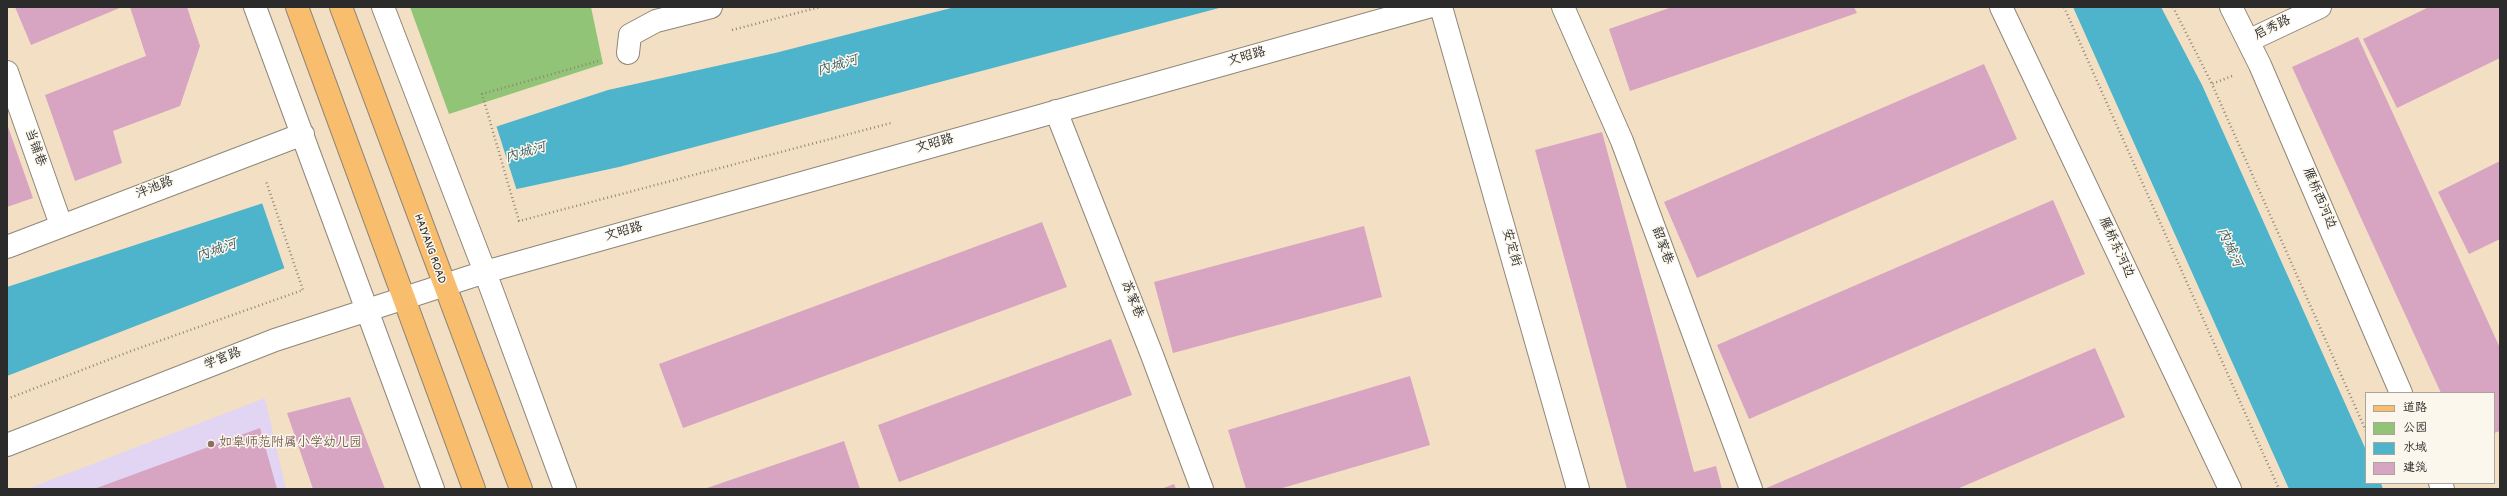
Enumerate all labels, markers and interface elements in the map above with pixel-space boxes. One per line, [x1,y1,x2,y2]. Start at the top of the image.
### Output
street label: 启秀路 [2252,13,2294,45]
street label: 文昭路 [1226,45,1268,71]
water label: 内城河 [815,53,861,81]
street label: 当铺巷 [20,127,48,169]
street label: 文昭路 [914,132,956,158]
water label: 内城河 [503,140,549,168]
street label: 雁桥西河边 [2298,166,2338,232]
street label: 泮池路 [134,175,176,203]
street label: HAIYANG ROAD [409,212,449,286]
street label: 雁桥东河边 [2094,215,2136,281]
street label: 文昭路 [603,220,645,246]
street label: 韶家巷 [1647,225,1675,267]
water label: 内城河 [2212,225,2244,271]
street label: 安定街 [1497,227,1523,269]
water label: 内城河 [194,237,240,267]
street label: 苏家巷 [1116,279,1146,321]
street label: 学宫路 [202,346,244,374]
legend [2365,392,2495,484]
text: 道路 [2403,400,2427,417]
text: 公园 [2403,420,2427,437]
place label: 如皋师范附属小学幼儿园 [219,436,362,452]
marker: 如皋师范附属小学幼儿园 [206,439,216,449]
text: 水域 [2403,440,2427,457]
text: 建筑 [2403,460,2427,477]

